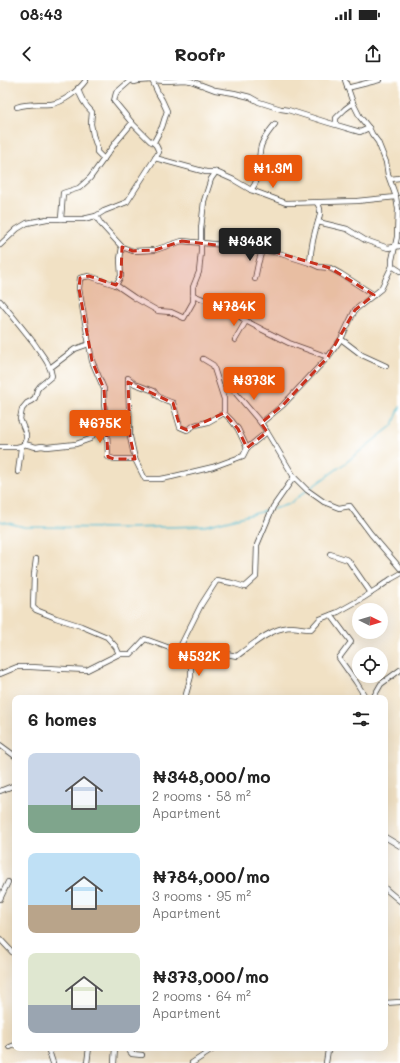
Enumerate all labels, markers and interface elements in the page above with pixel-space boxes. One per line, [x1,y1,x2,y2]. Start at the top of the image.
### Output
text: 08:43 [20,4,62,24]
text: Roofr [174,42,226,66]
icon: back [16,43,38,65]
icon: share [362,43,384,65]
pin: ₦1.3M [245,155,301,189]
text: ₦1.3M [253,159,293,176]
pin: ₦348K [222,228,278,262]
text: ₦348K [228,232,272,249]
pin: ₦784K [206,293,262,327]
text: ₦784K [212,297,256,314]
pin: ₦373K [226,367,282,401]
text: ₦373K [232,371,276,388]
pin: ₦675K [72,410,128,444]
text: ₦675K [79,414,121,431]
north arrow [352,603,388,639]
map controls [352,603,388,683]
pin: ₦532K [171,643,227,677]
text: ₦532K [178,647,220,664]
button: locate [352,647,388,683]
text: 6 homes [28,708,97,730]
icon: filters [350,708,372,730]
text: ₦348,000/mo [152,765,271,787]
icon: home [60,769,108,817]
text: 2 rooms · 58 m² [152,787,251,804]
text: Apartment [152,804,221,821]
text: ₦784,000/mo [152,865,270,887]
icon: home [60,869,108,917]
text: 3 rooms · 95 m² [152,887,251,904]
text: Apartment [152,904,221,921]
text: ₦373,000/mo [152,965,269,987]
icon: home [60,969,108,1017]
text: 2 rooms · 64 m² [152,987,251,1004]
text: Apartment [152,1004,221,1021]

